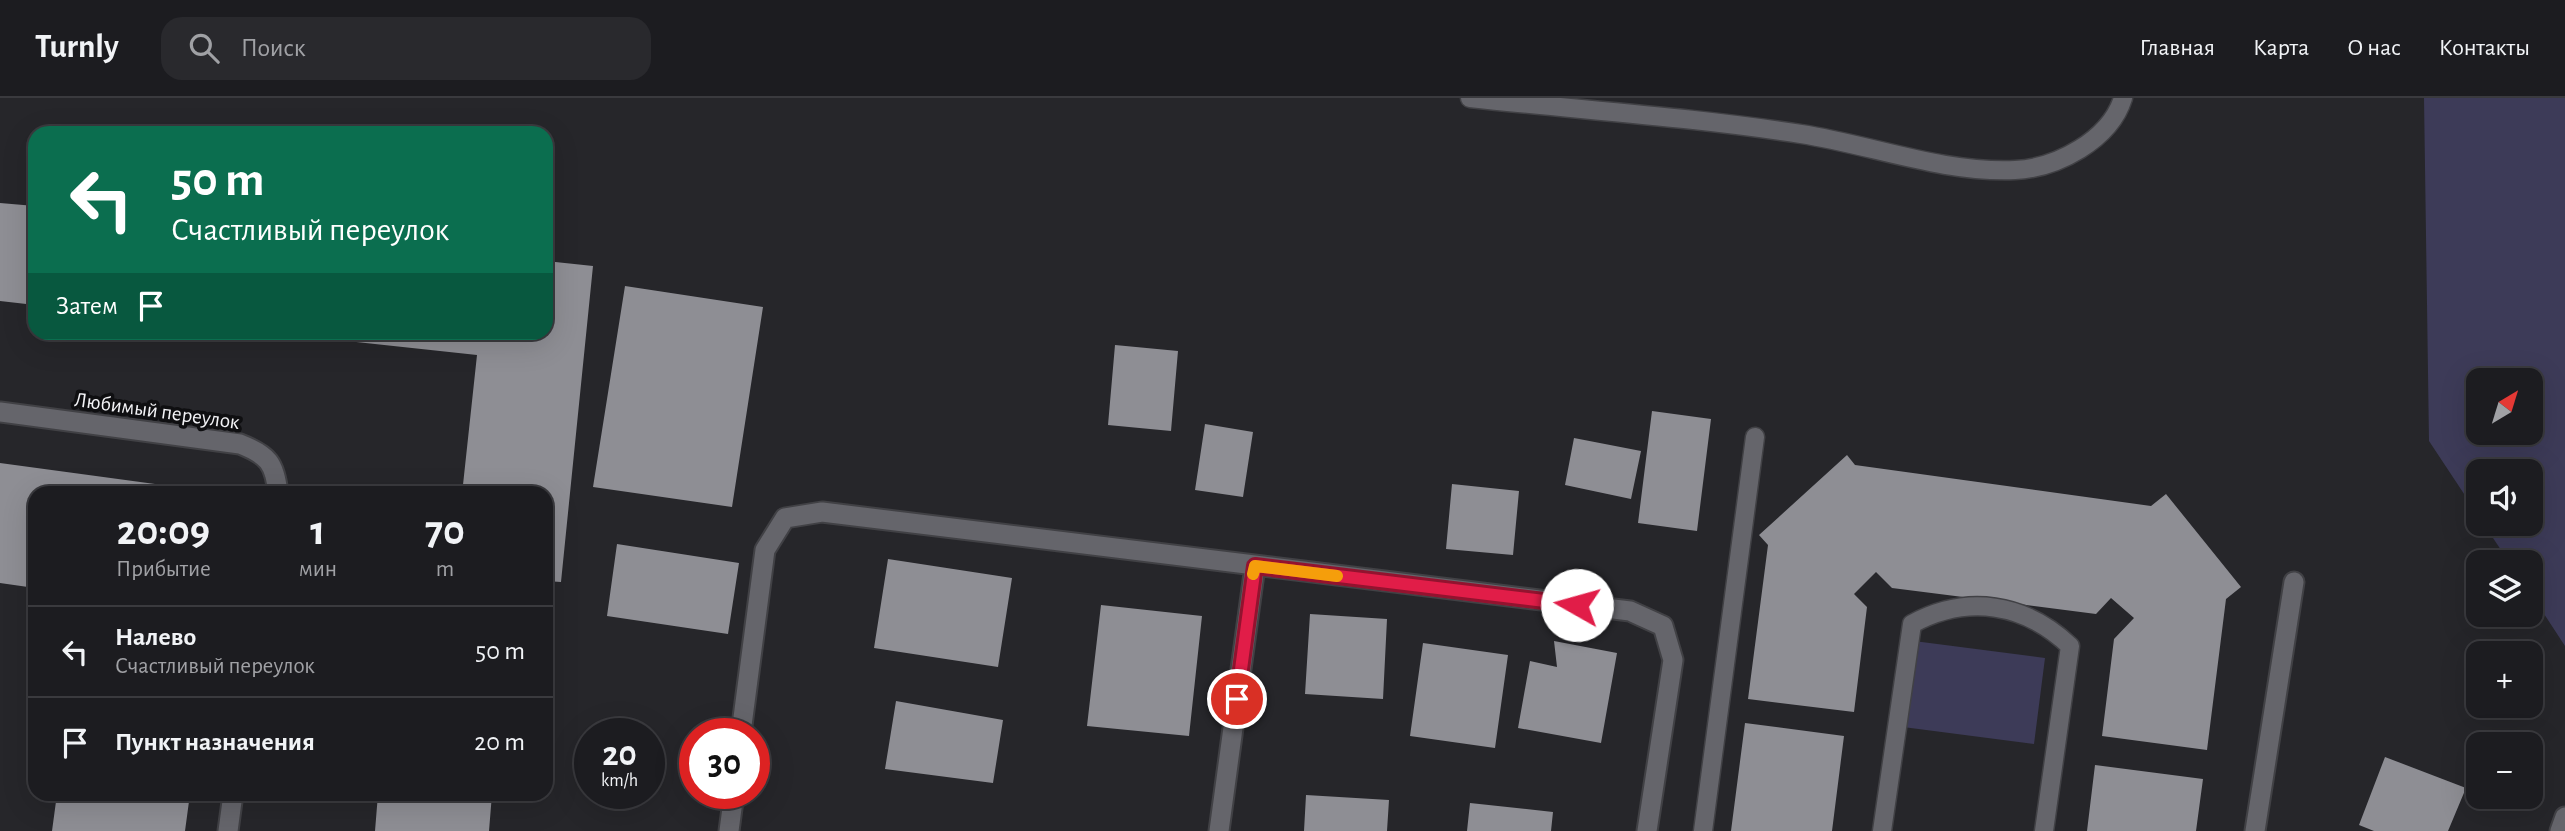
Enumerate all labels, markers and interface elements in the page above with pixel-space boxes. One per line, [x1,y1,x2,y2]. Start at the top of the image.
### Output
search box [161,17,651,80]
icon: search [185,29,223,67]
text: Turnly [35,31,119,64]
text: Поиск [241,35,306,61]
text: Главная [2140,36,2215,60]
text: Карта [2253,36,2309,60]
text: О нас [2347,36,2401,60]
text: Контакты [2439,36,2530,60]
icon: left [56,154,147,245]
text: 50 m [171,156,265,205]
text: Счастливый переулок [171,214,449,246]
icon: arrive [132,287,170,325]
text: Затем [56,293,118,319]
north arrow [2466,368,2543,444]
map controls [2466,368,2543,809]
street label: Любимый переулок [73,389,241,433]
button: sound [2466,459,2543,536]
text: 20:09 [117,510,210,552]
text: 1 [310,510,325,552]
text: 70 [425,510,465,552]
button: layers [2466,550,2543,627]
text: Прибытие [116,558,211,581]
text: мин [299,558,337,581]
text: m [436,558,454,581]
position arrow [1540,568,1614,642]
text: Налево [115,624,196,650]
icon: left [56,633,94,671]
text: 50 m [475,638,525,664]
button: + [2466,641,2543,718]
text: Счастливый переулок [115,655,315,678]
pin [1207,669,1267,729]
icon: arrive [1218,680,1256,718]
speed limit sign: 30 [679,718,770,809]
icon: arrive [56,724,94,762]
text: Пункт назначения [115,729,315,755]
text: 20 m [474,729,525,755]
button: − [2466,732,2543,809]
text: 20 [602,737,637,772]
text: km/h [601,772,638,790]

